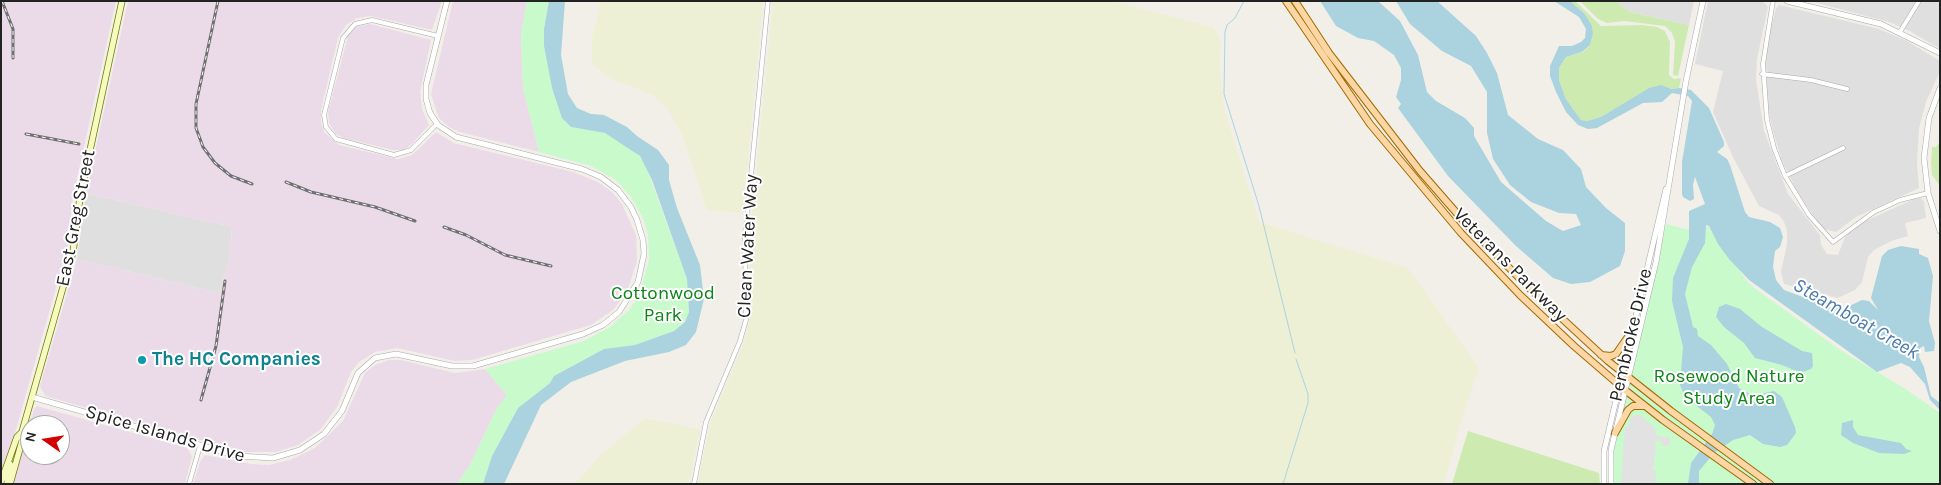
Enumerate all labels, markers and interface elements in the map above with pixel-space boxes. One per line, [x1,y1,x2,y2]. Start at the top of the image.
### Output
street label: East Greg Street [52,148,100,288]
street label: Clean Water Way [733,174,763,318]
street label: Veterans Parkway [1448,203,1572,327]
street label: Pembroke Drive [1605,266,1657,404]
water label: Steamboat Creek [1789,273,1923,365]
park label: Cottonwood Park [611,283,715,327]
place label: The HC Companies [152,349,321,371]
marker: The HC Companies [136,354,148,366]
park label: Rosewood Nature Study Area [1654,366,1804,410]
street label: Spice Islands Drive [83,400,247,468]
north arrow [20,415,70,465]
text: N [21,430,40,444]

